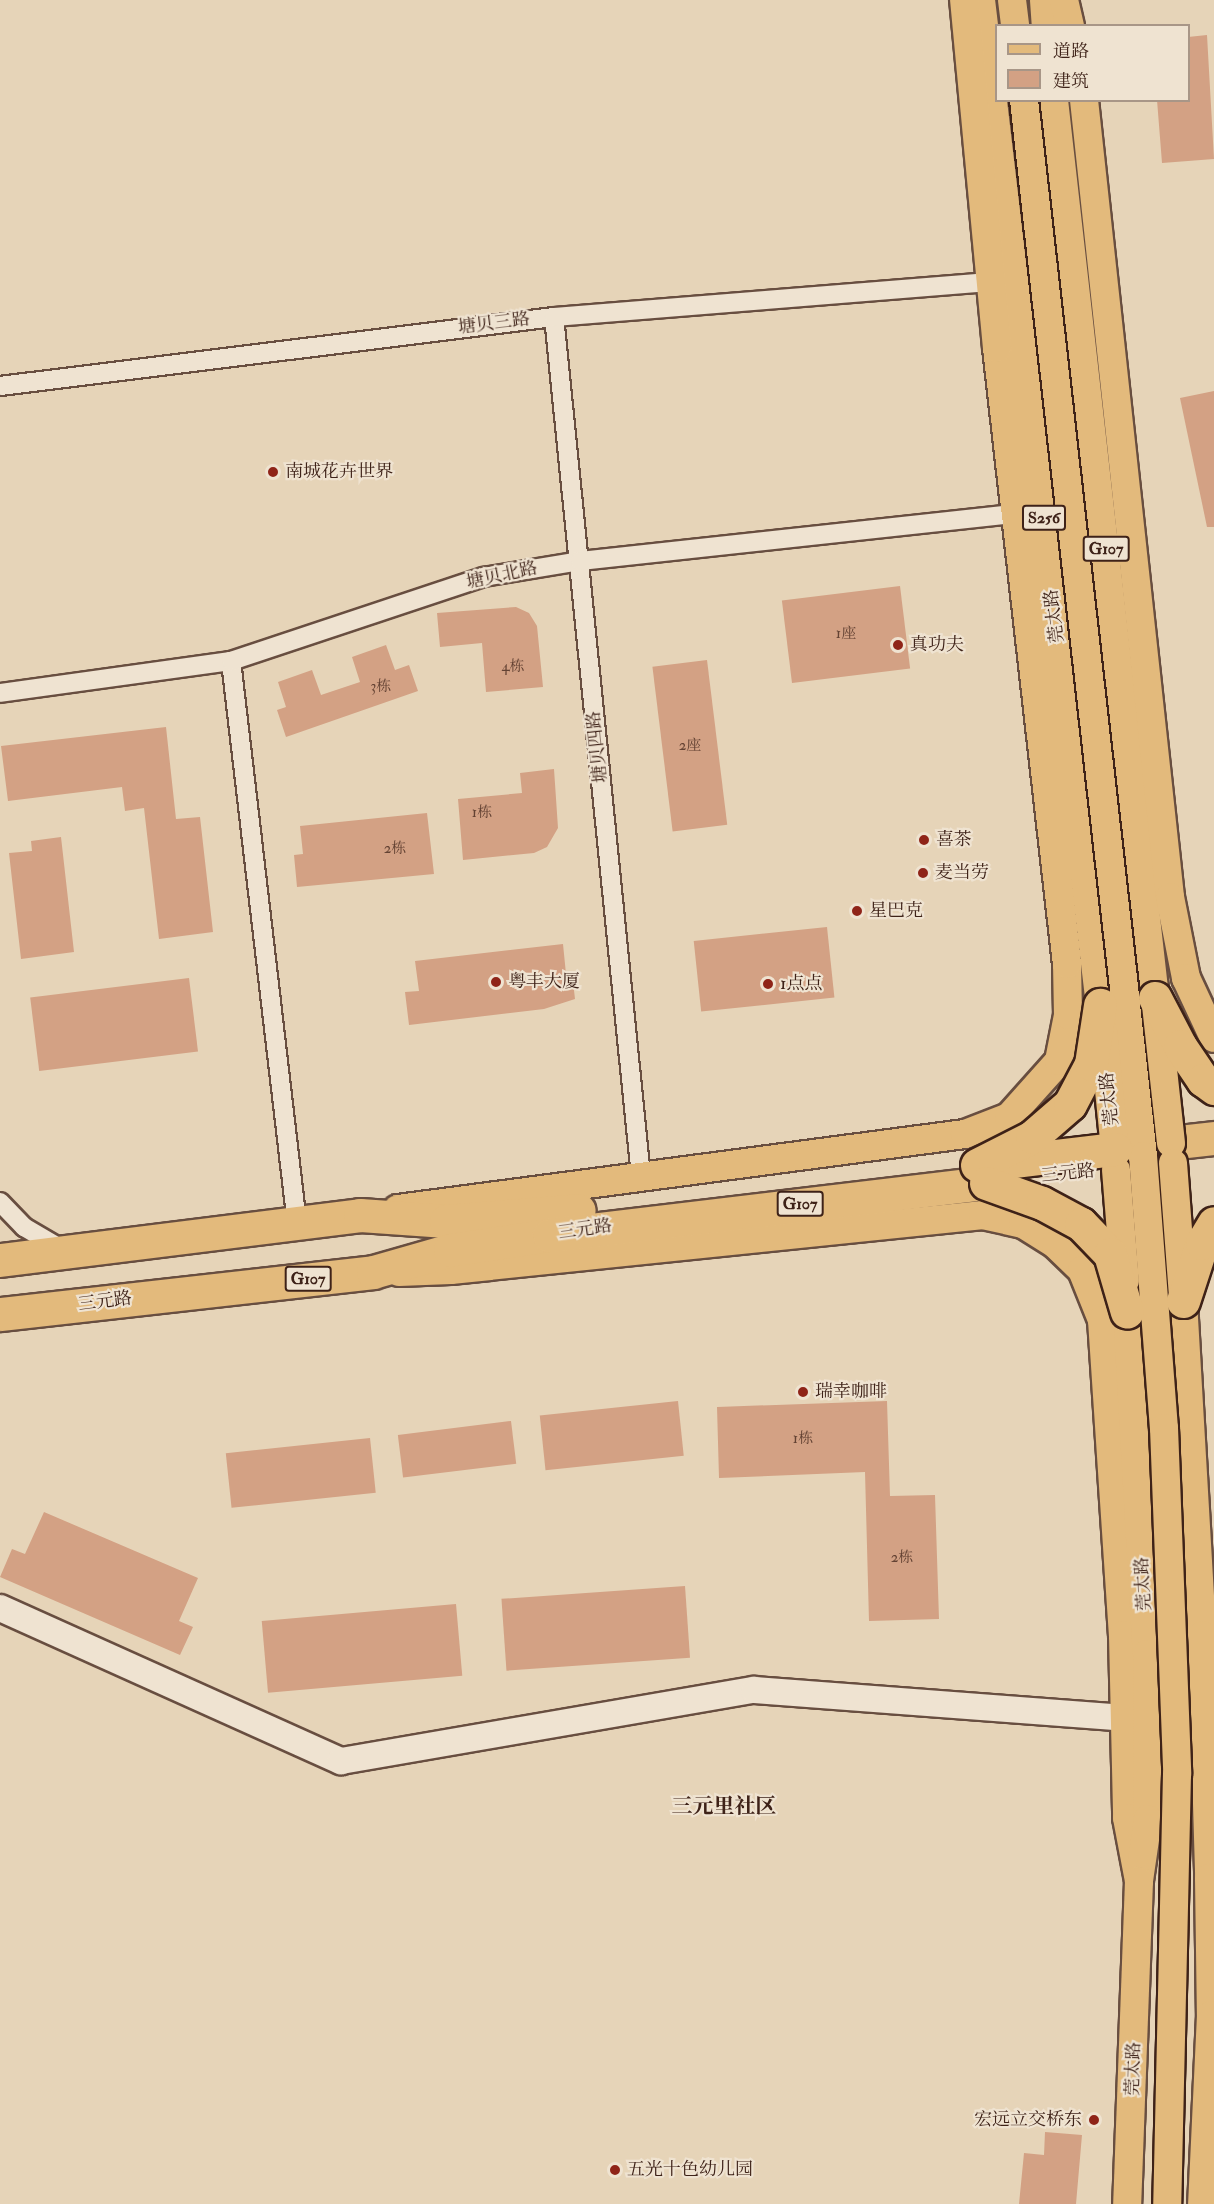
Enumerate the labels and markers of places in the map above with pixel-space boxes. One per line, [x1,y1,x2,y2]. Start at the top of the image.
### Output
place label: 南城花卉世界 [285,461,393,483]
marker: 南城花卉世界 [266,465,280,479]
place label: 真功夫 [910,634,964,656]
marker: 真功夫 [891,638,905,652]
place label: 喜茶 [936,829,972,851]
marker: 喜茶 [917,833,931,847]
place label: 麦当劳 [935,862,989,884]
marker: 麦当劳 [916,866,930,880]
place label: 星巴克 [869,900,923,922]
marker: 星巴克 [850,904,864,918]
place label: 粤丰大厦 [508,971,580,993]
place label: 1点点 [780,973,822,995]
marker: 粤丰大厦 [489,975,503,989]
marker: 1点点 [761,977,775,991]
place label: 瑞幸咖啡 [815,1381,887,1403]
marker: 瑞幸咖啡 [796,1385,810,1399]
place label: 宏远立交桥东 [974,2109,1082,2131]
marker: 宏远立交桥东 [1087,2113,1101,2127]
place label: 五光十色幼儿园 [627,2159,753,2181]
marker: 五光十色幼儿园 [608,2163,622,2177]

